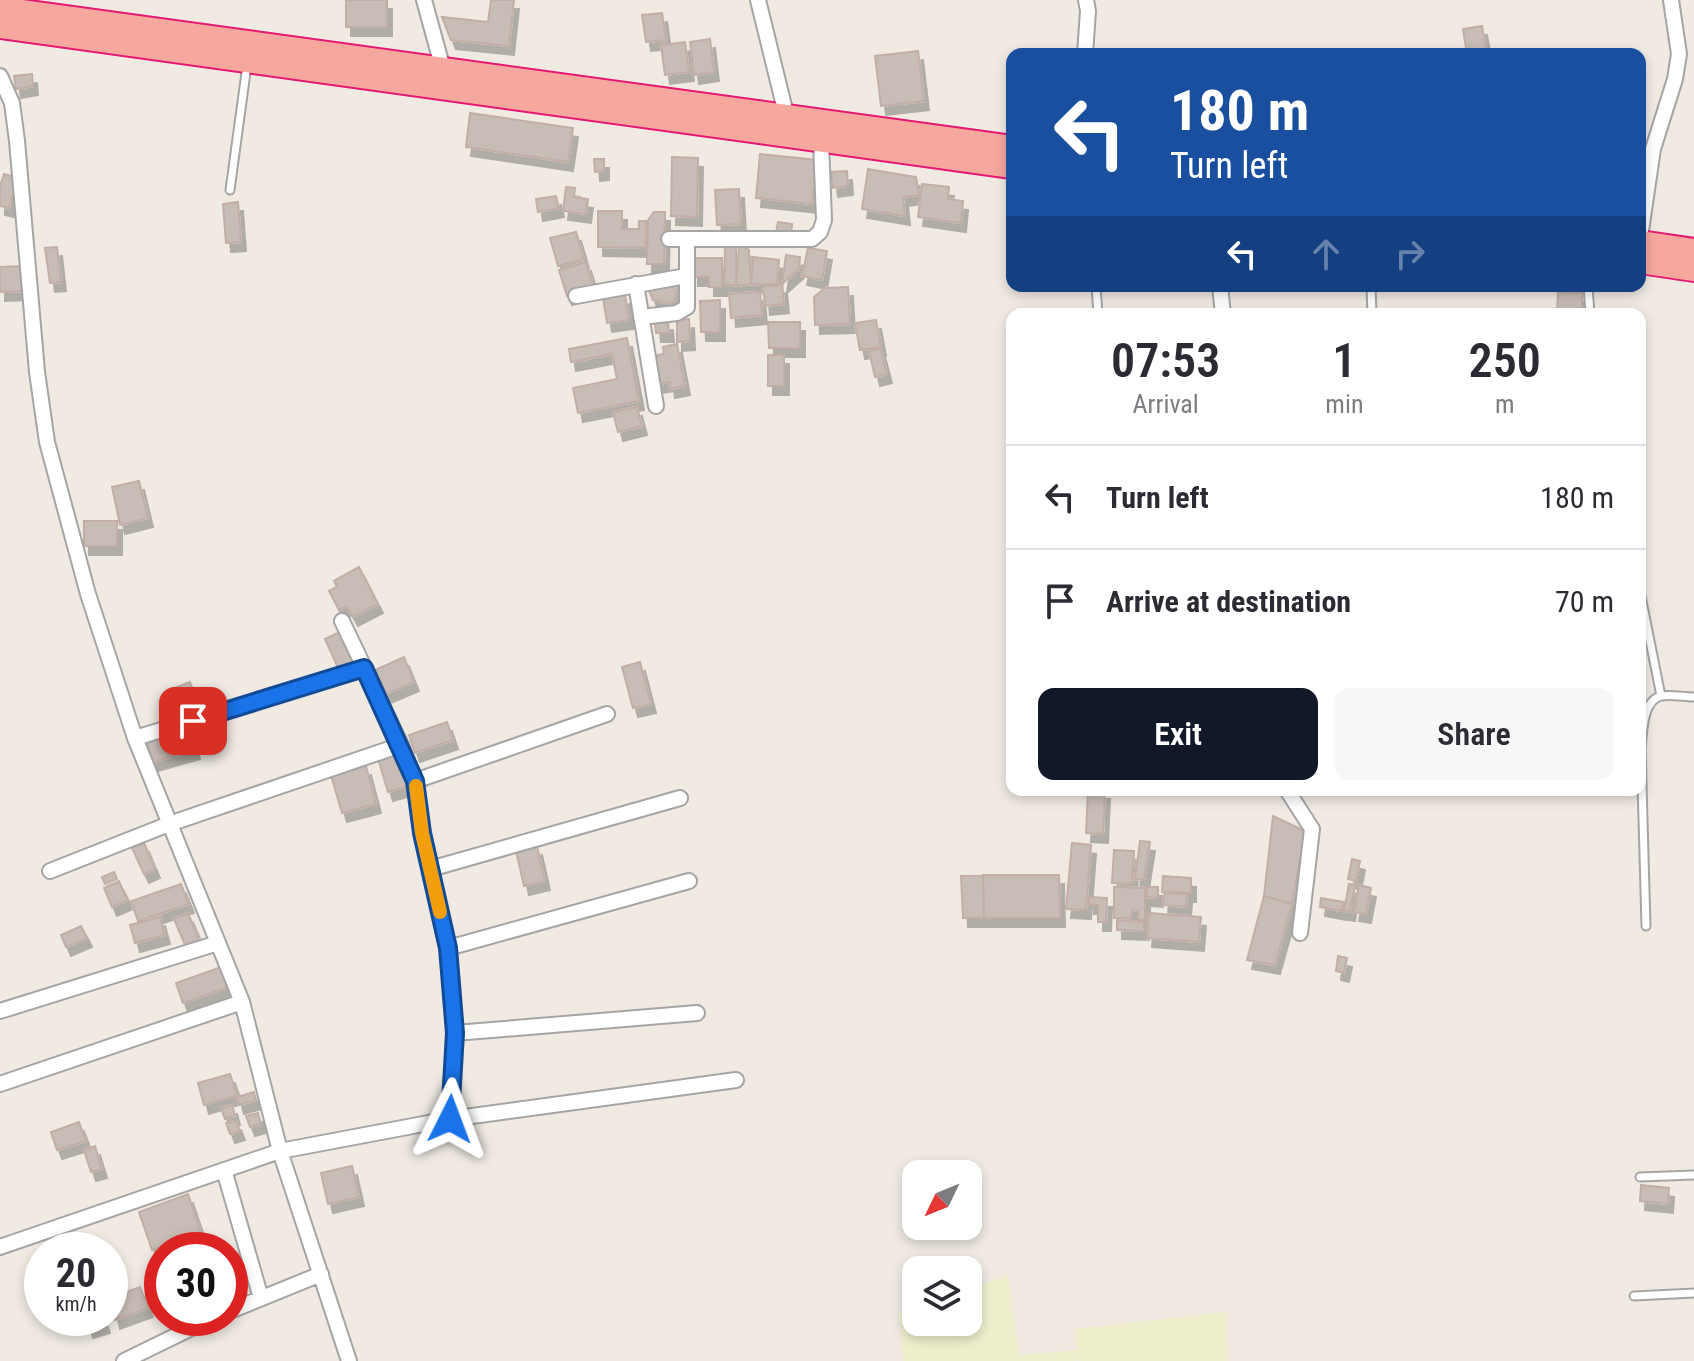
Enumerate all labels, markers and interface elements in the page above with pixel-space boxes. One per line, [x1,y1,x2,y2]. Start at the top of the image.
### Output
text: 180 m [1170,78,1309,144]
icon: left [1038,80,1142,184]
text: Turn left [1170,145,1288,187]
icon: left [1220,232,1264,276]
icon: ahead [1304,232,1348,276]
icon: right [1388,232,1432,276]
text: 07:53 [1111,332,1220,389]
text: 1 [1332,332,1356,389]
text: 250 [1469,332,1541,389]
text: Arrival [1133,389,1199,419]
text: min [1325,389,1363,419]
text: m [1495,389,1515,419]
icon: left [1038,475,1082,519]
text: Turn left [1106,480,1209,515]
text: 180 m [1540,480,1614,515]
icon: arrive [1038,579,1082,623]
text: Arrive at destination [1106,584,1351,619]
text: 70 m [1555,584,1614,619]
pin [159,687,227,755]
button: Exit [1038,688,1318,780]
button: Share [1334,688,1614,780]
icon: arrive [171,699,215,743]
position arrow [408,1077,492,1161]
north arrow [902,1160,982,1240]
map controls [902,1160,982,1336]
speed limit sign: 30 [144,1232,248,1336]
text: 20 [56,1250,96,1297]
button: layers [902,1256,982,1336]
text: km/h [55,1292,97,1316]

